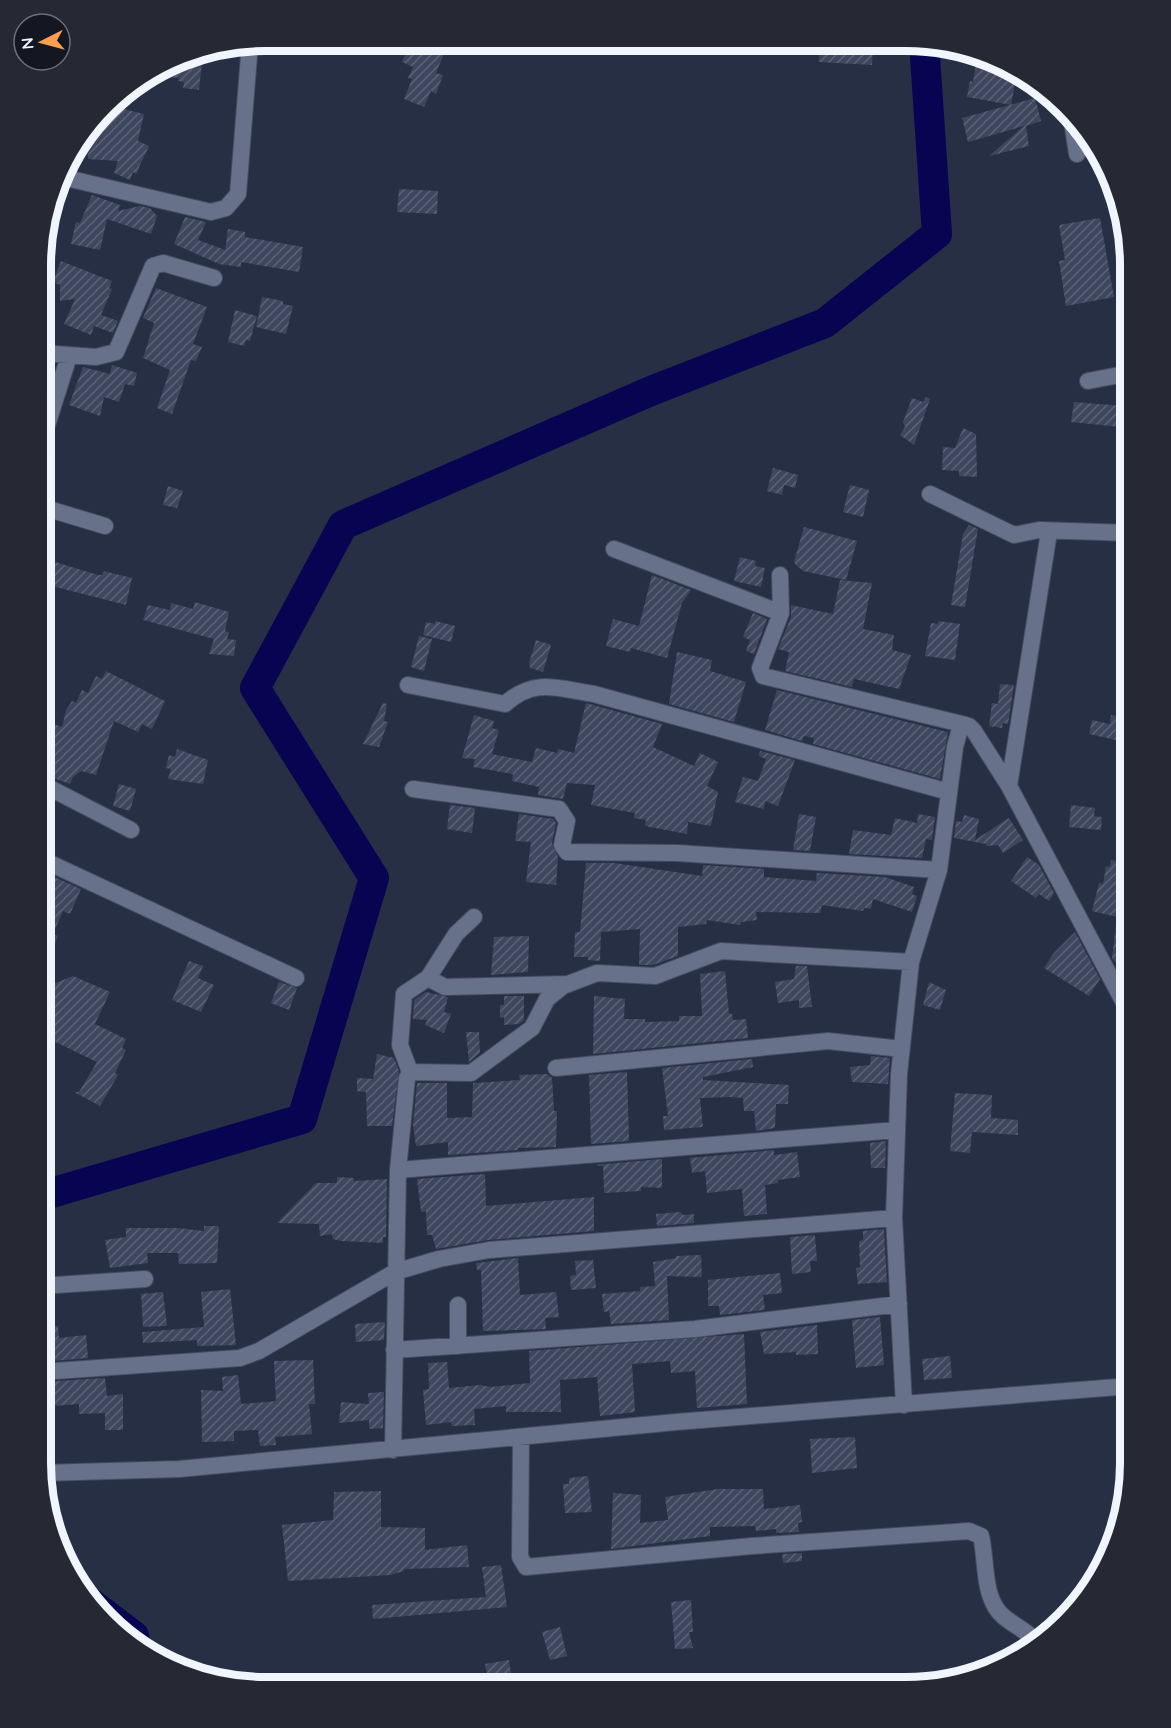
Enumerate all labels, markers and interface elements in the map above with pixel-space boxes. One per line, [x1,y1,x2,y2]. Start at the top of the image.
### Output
north arrow [12,12,72,72]
text: N [17,37,38,50]

